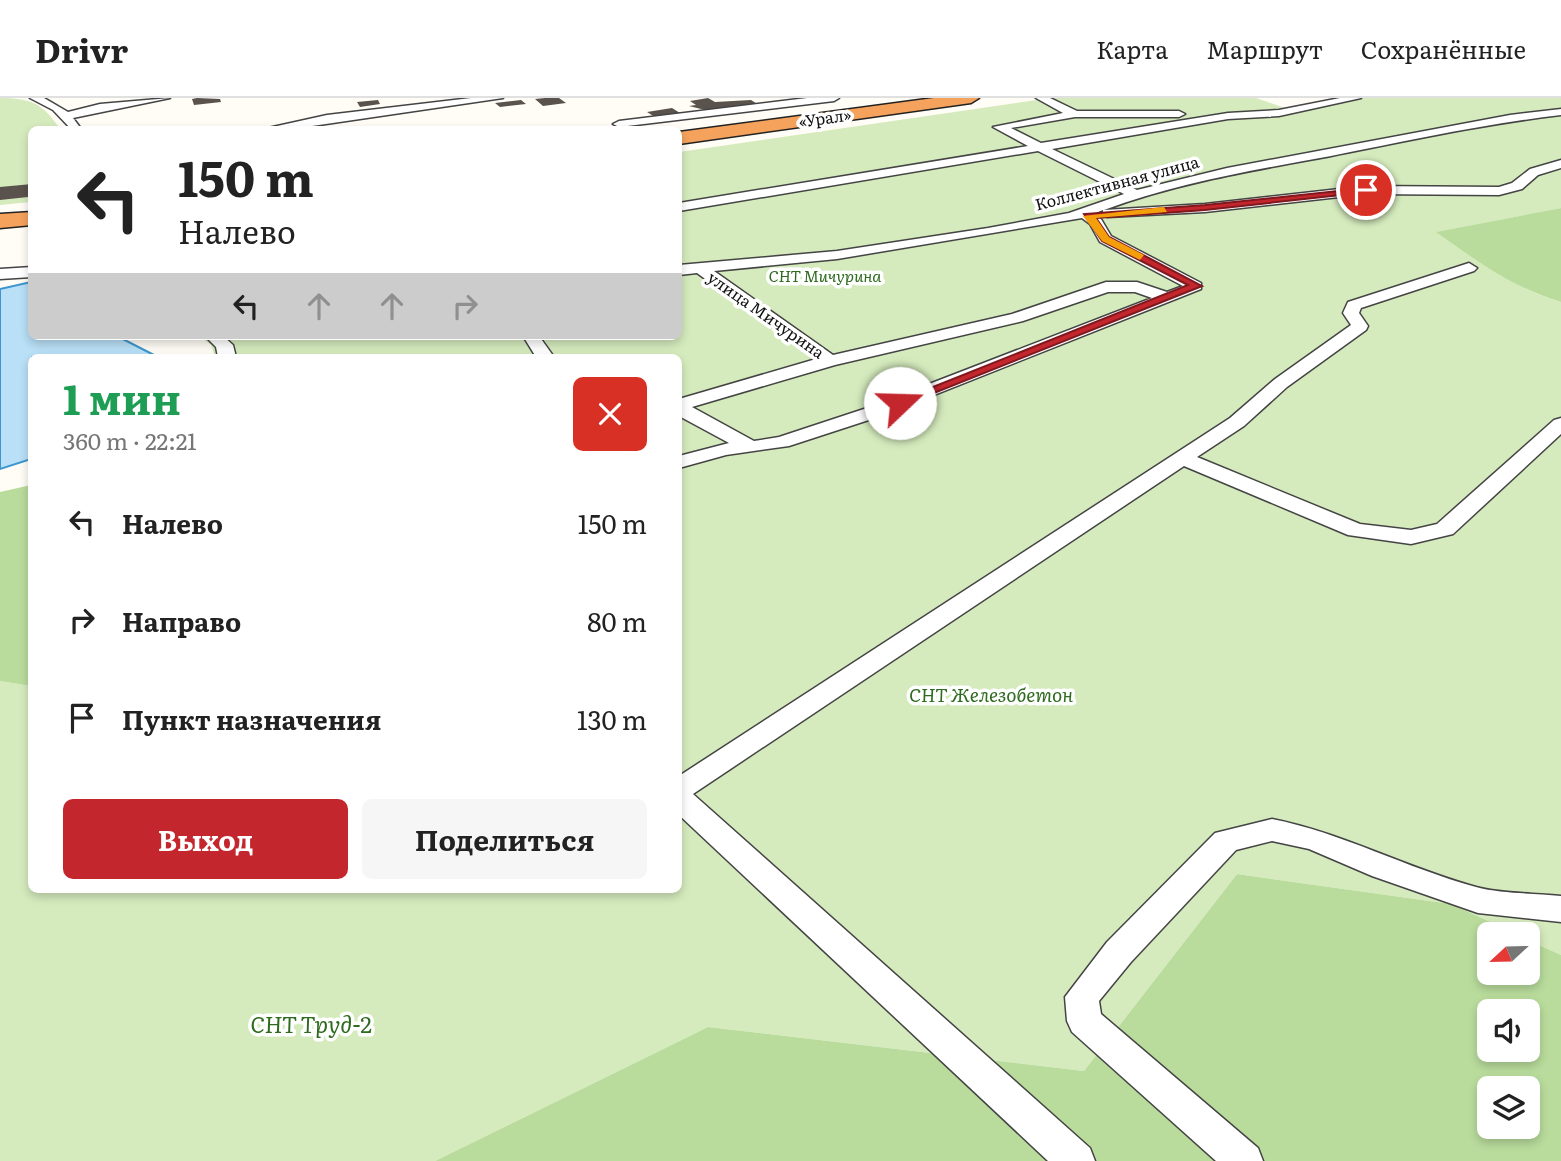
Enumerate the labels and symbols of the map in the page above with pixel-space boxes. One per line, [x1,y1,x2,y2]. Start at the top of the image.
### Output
street label: «Урал» [797,101,853,133]
street label: Коллективная улица [1032,148,1202,215]
pin [1336,160,1396,220]
park label: СНТ Мичурина [769,263,882,287]
street label: улица Мичурина [703,265,830,364]
position arrow [863,366,937,440]
park label: СНТ Железобетон [909,680,1073,708]
north arrow [1477,922,1540,985]
park label: СНТ Труд-2 [250,1006,372,1040]

